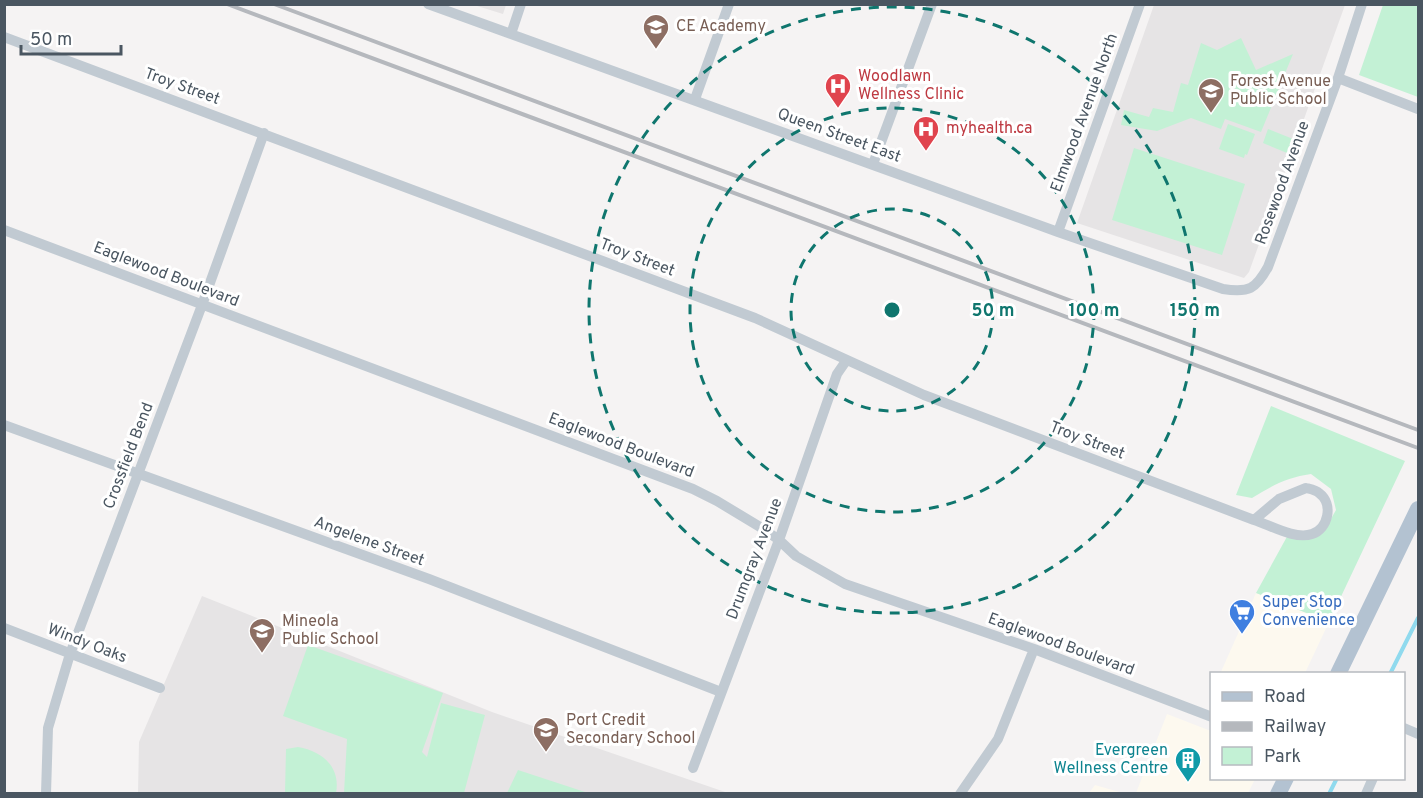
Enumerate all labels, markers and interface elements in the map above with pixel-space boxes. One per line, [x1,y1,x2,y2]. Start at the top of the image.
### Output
school or university icon: CE Academy [641,12,671,50]
place label: CE Academy [676,17,766,37]
scale bar [21,18,122,56]
text: 50 m [30,29,72,52]
street label: Elmwood Avenue North [1047,31,1123,195]
street label: Troy Street [142,64,222,110]
place label: Woodlawn Wellness Clinic [858,67,964,105]
hospital icon: Woodlawn Wellness Clinic [823,71,853,109]
place label: Forest Avenue Public School [1230,72,1331,110]
school or university icon: Forest Avenue Public School [1196,76,1226,114]
street label: Queen Street East [774,104,904,168]
hospital icon: myhealth.ca [911,114,941,152]
street label: Rosewood Avenue [1251,118,1315,248]
place label: myhealth.ca [946,119,1033,139]
street label: Troy Street [597,235,677,281]
street label: Eaglewood Boulevard [90,238,242,312]
centre of rings [882,300,902,320]
text: 50 m [971,300,1015,323]
text: 100 m [1068,300,1120,323]
text: 150 m [1170,300,1220,323]
street label: Crossfield Bend [100,400,158,512]
street label: Eaglewood Boulevard [545,409,697,483]
street label: Troy Street [1047,418,1127,464]
street label: Drumgray Avenue [723,495,787,623]
street label: Angelene Street [311,513,427,571]
place label: Super Stop Convenience [1262,593,1355,631]
supermarket icon: Super Stop Convenience [1227,597,1257,635]
street label: Eaglewood Boulevard [985,609,1137,681]
place label: Mineola Public School [282,612,379,650]
school or university icon: Mineola Public School [247,616,277,654]
street label: Windy Oaks [44,620,130,668]
legend [1210,672,1405,780]
text: Road [1264,686,1306,709]
place label: Port Credit Secondary School [566,711,695,749]
school or university icon: Port Credit Secondary School [531,715,561,753]
text: Railway [1264,716,1326,739]
place label: Evergreen Wellness Centre [1054,741,1168,779]
building icon: Evergreen Wellness Centre [1173,745,1203,783]
text: Park [1264,746,1301,769]

